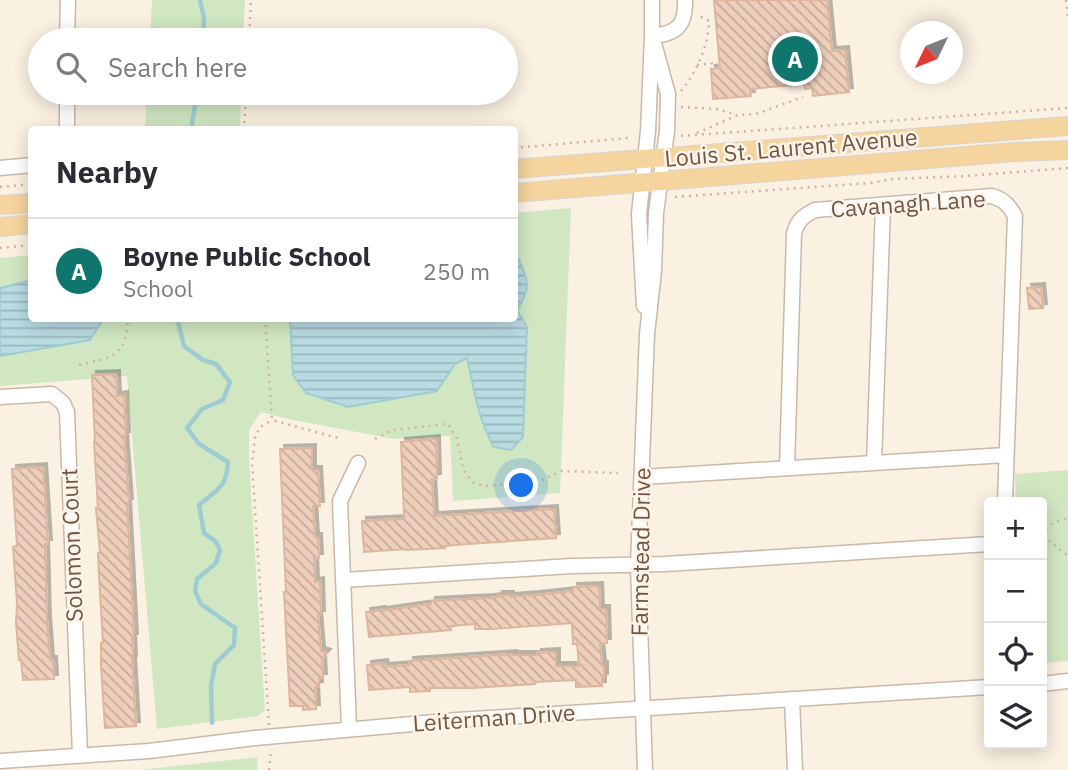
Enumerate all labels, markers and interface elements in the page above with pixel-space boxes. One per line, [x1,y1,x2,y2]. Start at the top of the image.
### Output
north arrow [900,21,963,84]
search box [28,28,518,105]
pin: A [772,33,818,85]
icon: search [52,48,90,86]
text: Search here [108,50,247,84]
street label: Louis St. Laurent Avenue [663,121,919,173]
text: Nearby [56,152,158,191]
street label: Cavanagh Lane [829,183,986,223]
text: Boyne Public School [123,239,371,273]
text: A [71,256,87,286]
text: 250 m [423,256,490,286]
text: School [123,273,193,303]
street label: Farmstead Drive [624,467,656,637]
street label: Solomon Court [53,468,89,622]
your location [504,468,538,502]
map controls [984,497,1047,749]
button: + [984,497,1047,560]
button: − [984,560,1047,623]
button: locate [984,623,1047,686]
button: layers [984,686,1047,749]
street label: Leiterman Drive [412,696,576,738]

